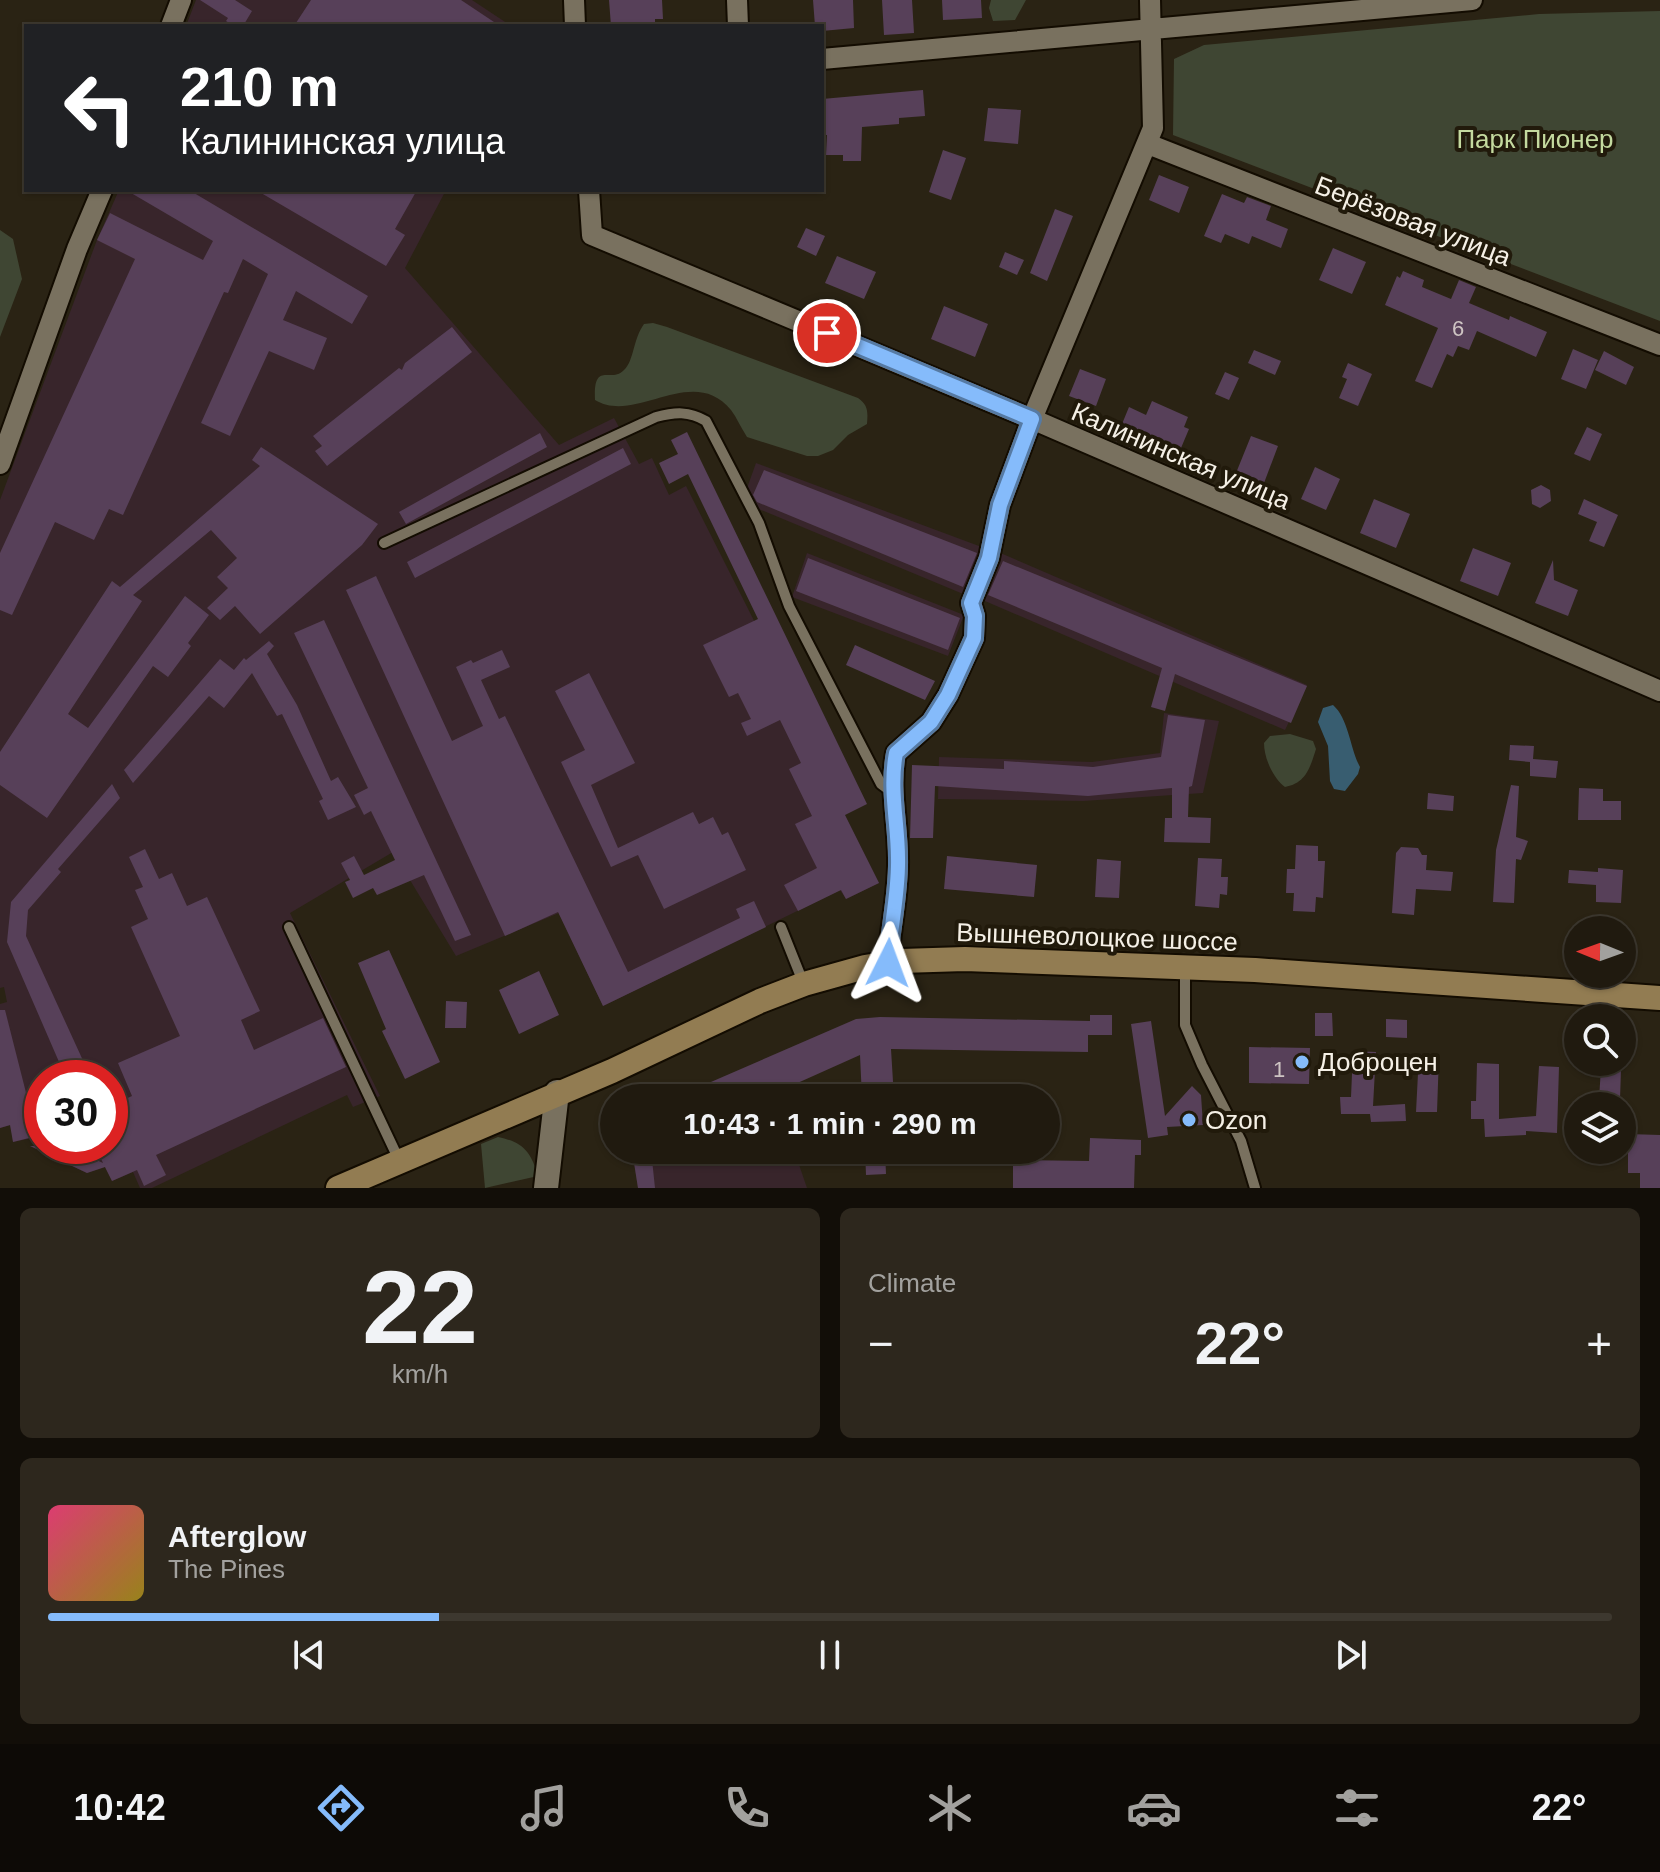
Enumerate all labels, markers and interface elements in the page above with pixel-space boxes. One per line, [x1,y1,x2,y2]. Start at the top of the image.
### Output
text: 210 m [180,55,339,118]
icon: left [48,56,152,160]
text: Калининская улица [180,121,505,162]
park label: Парк Пионер [1456,124,1614,154]
street label: Берёзовая улица [1311,170,1516,272]
pin [793,299,861,367]
icon: arrive [805,311,849,355]
house number: 6 [1452,316,1464,341]
street label: Калининская улица [1067,396,1295,516]
north arrow [1564,916,1636,988]
map controls [1564,916,1636,1164]
street label: Вышневолоцкое шоссе [956,917,1238,957]
position arrow [846,921,930,1005]
button: search [1564,1004,1636,1076]
place label: Доброцен [1318,1047,1438,1077]
marker: Доброцен [1293,1053,1311,1071]
house number: 1 [1273,1057,1285,1082]
speed limit sign: 30 [24,1060,128,1164]
button: layers [1564,1092,1636,1164]
place label: Ozon [1205,1105,1267,1135]
text: 10:43 · 1 min · 290 m [683,1107,977,1140]
marker: Ozon [1180,1111,1198,1129]
text: 22 [362,1249,478,1365]
text: Climate [868,1268,956,1298]
text: 22° [1195,1310,1285,1377]
text: − [868,1319,894,1368]
text: + [1586,1319,1612,1368]
text: km/h [392,1359,448,1389]
text: Afterglow [168,1520,306,1553]
text: The Pines [168,1554,285,1584]
icon: previous [287,1633,331,1677]
icon: pause [808,1633,852,1677]
icon: next [1329,1633,1373,1677]
icon: directions [313,1780,369,1836]
icon: music [516,1780,572,1836]
icon: phone [719,1780,775,1836]
icon: climate [922,1780,978,1836]
icon: car [1126,1780,1182,1836]
icon: filters [1329,1780,1385,1836]
text: 10:42 [74,1787,166,1828]
text: 22° [1532,1787,1586,1828]

